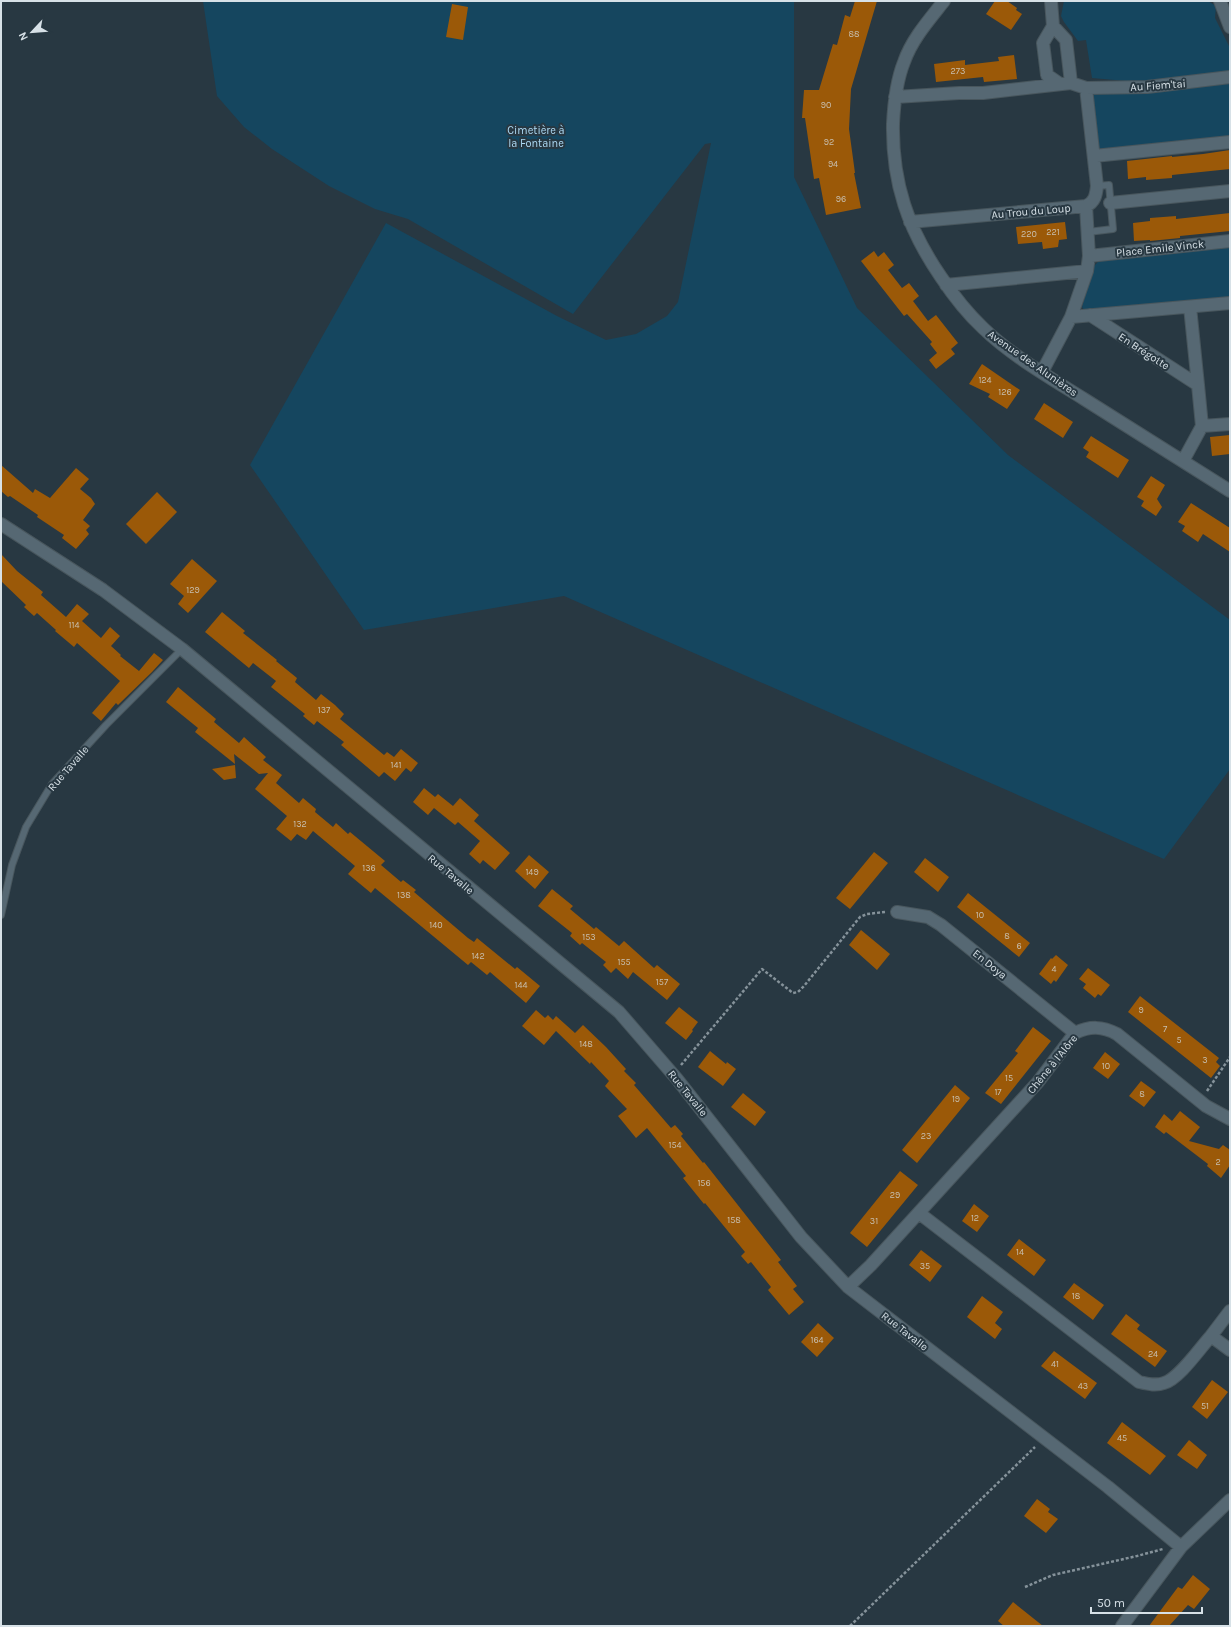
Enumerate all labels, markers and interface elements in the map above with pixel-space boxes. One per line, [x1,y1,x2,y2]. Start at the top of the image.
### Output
north arrow [12,12,52,52]
house number: 88 [848,29,860,39]
text: N [16,30,31,43]
house number: 273 [951,66,965,76]
street label: Au Fiem'tai [1130,77,1186,94]
house number: 90 [821,100,831,110]
park label: Cimetière à la Fontaine [507,124,565,150]
house number: 92 [824,137,834,147]
house number: 94 [828,159,838,169]
house number: 96 [836,194,846,204]
street label: Au Trou du Loup [991,202,1071,221]
house number: 221 [1046,227,1060,237]
house number: 220 [1021,229,1037,239]
street label: Place Emile Vinck [1115,237,1205,260]
street label: Avenue des Alunières [985,328,1080,399]
street label: En Brégotte [1116,330,1172,373]
house number: 124 [978,375,992,385]
house number: 126 [998,387,1012,397]
house number: 129 [186,585,200,595]
house number: 114 [69,620,79,630]
house number: 137 [318,705,331,715]
street label: Rue Tavalle [45,743,92,794]
house number: 141 [391,760,402,770]
house number: 132 [293,819,307,829]
street label: Rue Tavalle [425,852,476,897]
house number: 136 [362,863,376,873]
house number: 149 [525,867,539,877]
house number: 138 [397,890,411,900]
house number: 10 [976,910,984,920]
house number: 140 [429,920,443,930]
house number: 8 [1004,931,1010,941]
house number: 153 [582,932,596,942]
house number: 6 [1016,941,1022,951]
street label: En Doya [970,947,1009,982]
house number: 142 [471,951,485,961]
house number: 155 [617,957,631,967]
house number: 4 [1051,964,1057,974]
house number: 157 [656,977,669,987]
house number: 144 [514,980,528,990]
house number: 9 [1138,1005,1144,1015]
house number: 7 [1163,1024,1168,1034]
street label: Chêne à l'Alôre [1025,1032,1080,1096]
house number: 5 [1176,1035,1182,1045]
house number: 148 [579,1039,593,1049]
house number: 3 [1202,1055,1208,1065]
house number: 10 [1102,1061,1110,1071]
street label: Rue Tavalle [665,1068,710,1119]
house number: 15 [1005,1073,1013,1083]
house number: 17 [994,1087,1002,1097]
house number: 8 [1139,1089,1145,1099]
house number: 19 [952,1094,960,1104]
house number: 23 [921,1131,931,1141]
house number: 154 [668,1140,682,1150]
house number: 2 [1215,1157,1221,1167]
house number: 156 [697,1178,711,1188]
house number: 29 [890,1190,900,1200]
house number: 12 [971,1213,979,1223]
house number: 158 [727,1215,741,1225]
house number: 31 [870,1216,878,1226]
house number: 14 [1016,1247,1024,1257]
house number: 35 [920,1261,930,1271]
house number: 18 [1072,1291,1081,1301]
street label: Rue Tavalle [879,1309,931,1354]
house number: 164 [810,1335,824,1345]
house number: 24 [1148,1349,1158,1359]
house number: 41 [1051,1359,1059,1369]
house number: 43 [1078,1381,1088,1391]
house number: 51 [1201,1401,1209,1411]
house number: 45 [1117,1433,1127,1443]
scale bar [1091,1589,1202,1615]
text: 50 m [1097,1596,1125,1610]

